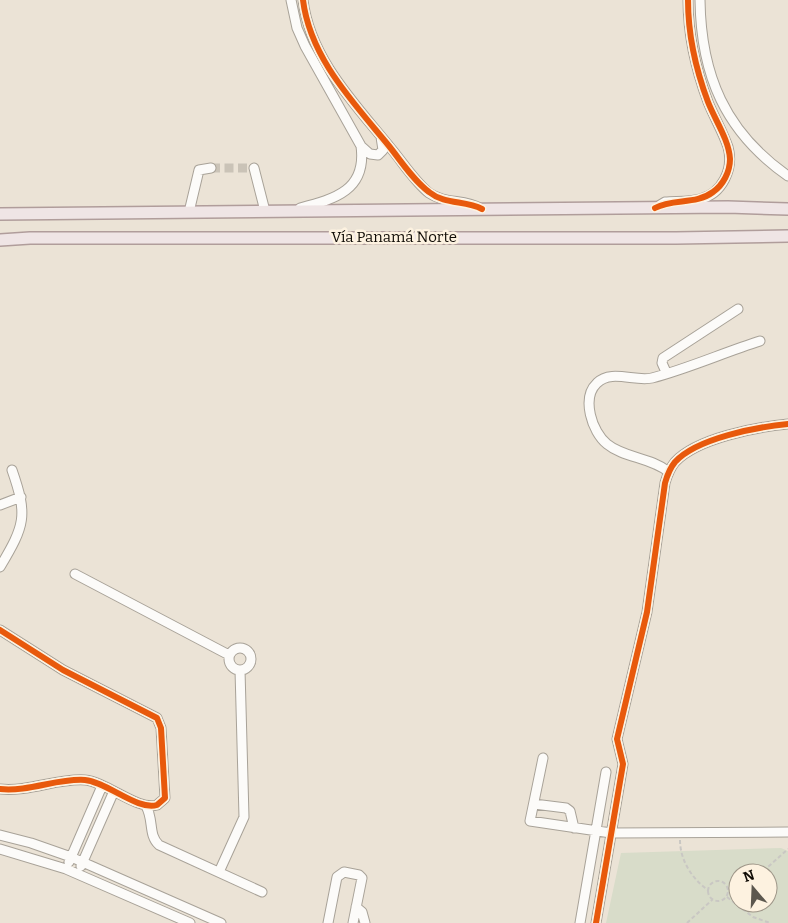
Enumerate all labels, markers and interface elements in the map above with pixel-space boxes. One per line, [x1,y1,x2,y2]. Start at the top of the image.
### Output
street label: Vía Panamá Norte [331,228,457,246]
north arrow [728,863,778,913]
text: N [741,866,757,886]

